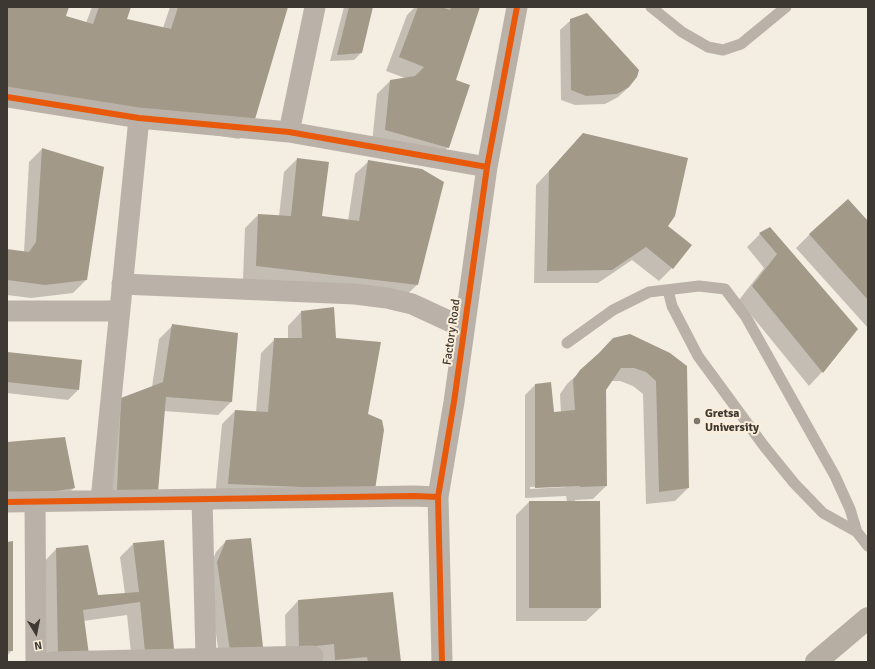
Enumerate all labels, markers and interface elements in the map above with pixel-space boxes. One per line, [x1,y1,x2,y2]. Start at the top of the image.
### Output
street label: Factory Road [440,298,464,366]
place label: Gretsa University [705,407,759,435]
marker: Gretsa University [692,416,702,426]
north arrow [16,613,56,653]
text: N [33,638,43,652]

